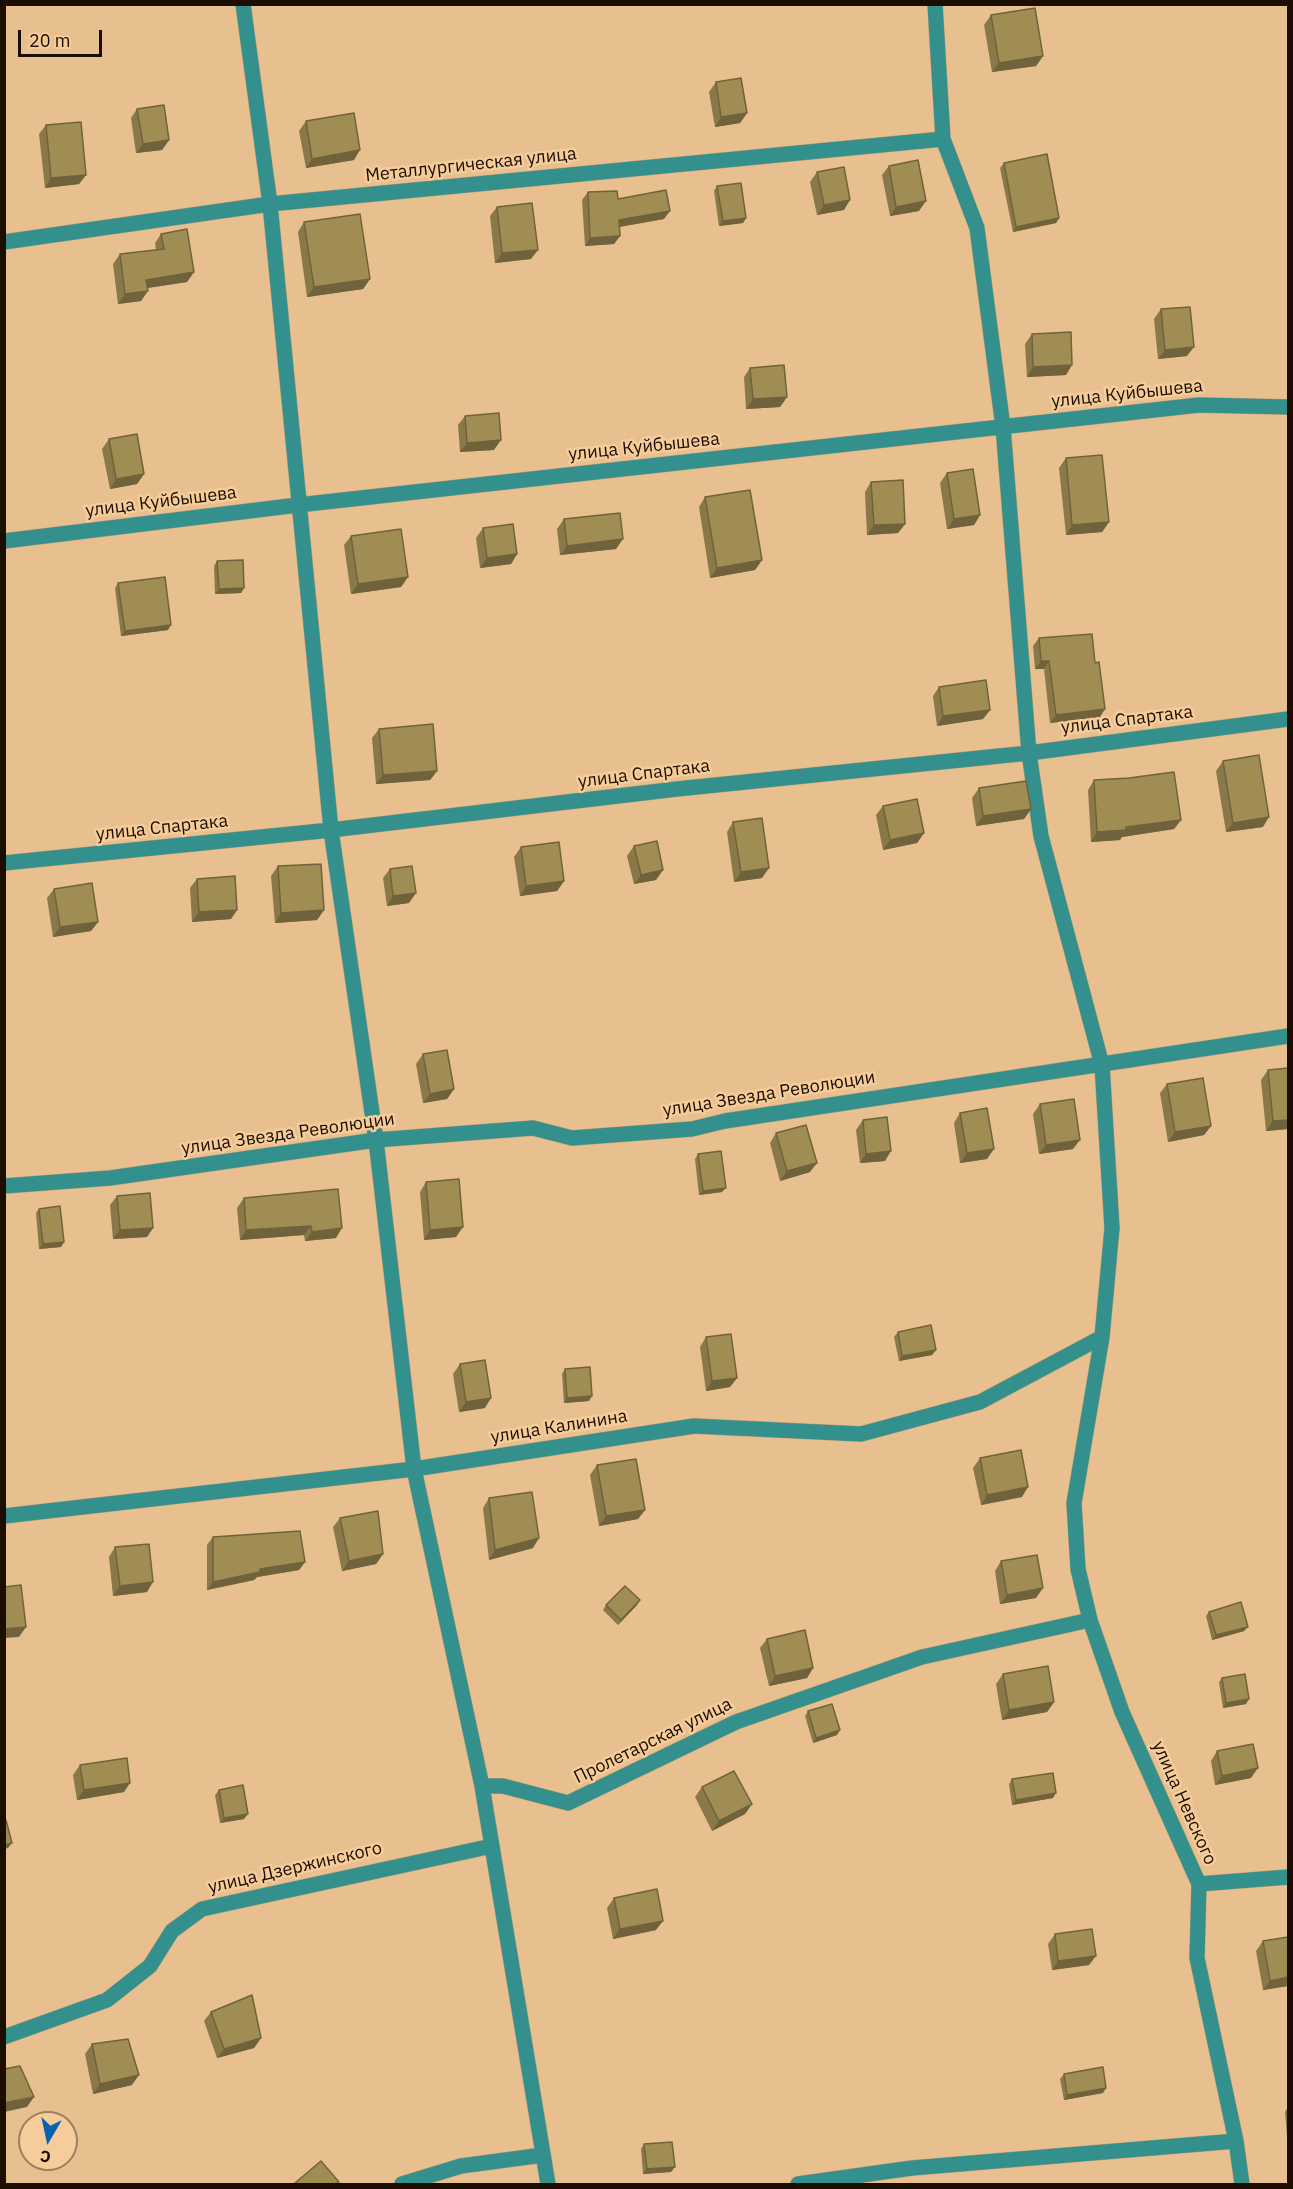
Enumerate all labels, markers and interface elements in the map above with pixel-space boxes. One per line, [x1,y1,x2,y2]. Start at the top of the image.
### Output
scale bar [21,18,105,56]
text: 20 m [29,29,71,52]
street label: Металлургическая улица [364,143,578,187]
street label: улица Куйбышева [1050,375,1204,413]
street label: улица Куйбышева [567,428,721,466]
street label: улица Куйбышева [84,482,238,522]
street label: улица Спартака [1060,701,1194,739]
street label: улица Спартака [577,755,711,793]
street label: улица Спартака [95,810,229,846]
street label: улица Звезда Революции [661,1067,877,1121]
street label: улица Звезда Революции [180,1108,396,1160]
street label: улица Калинина [489,1406,629,1448]
street label: Пролетарская улица [570,1693,736,1789]
street label: улица Невского [1147,1738,1221,1868]
street label: улица Дзержинского [206,1837,384,1899]
north arrow [18,2111,78,2171]
text: С [39,2146,52,2167]

